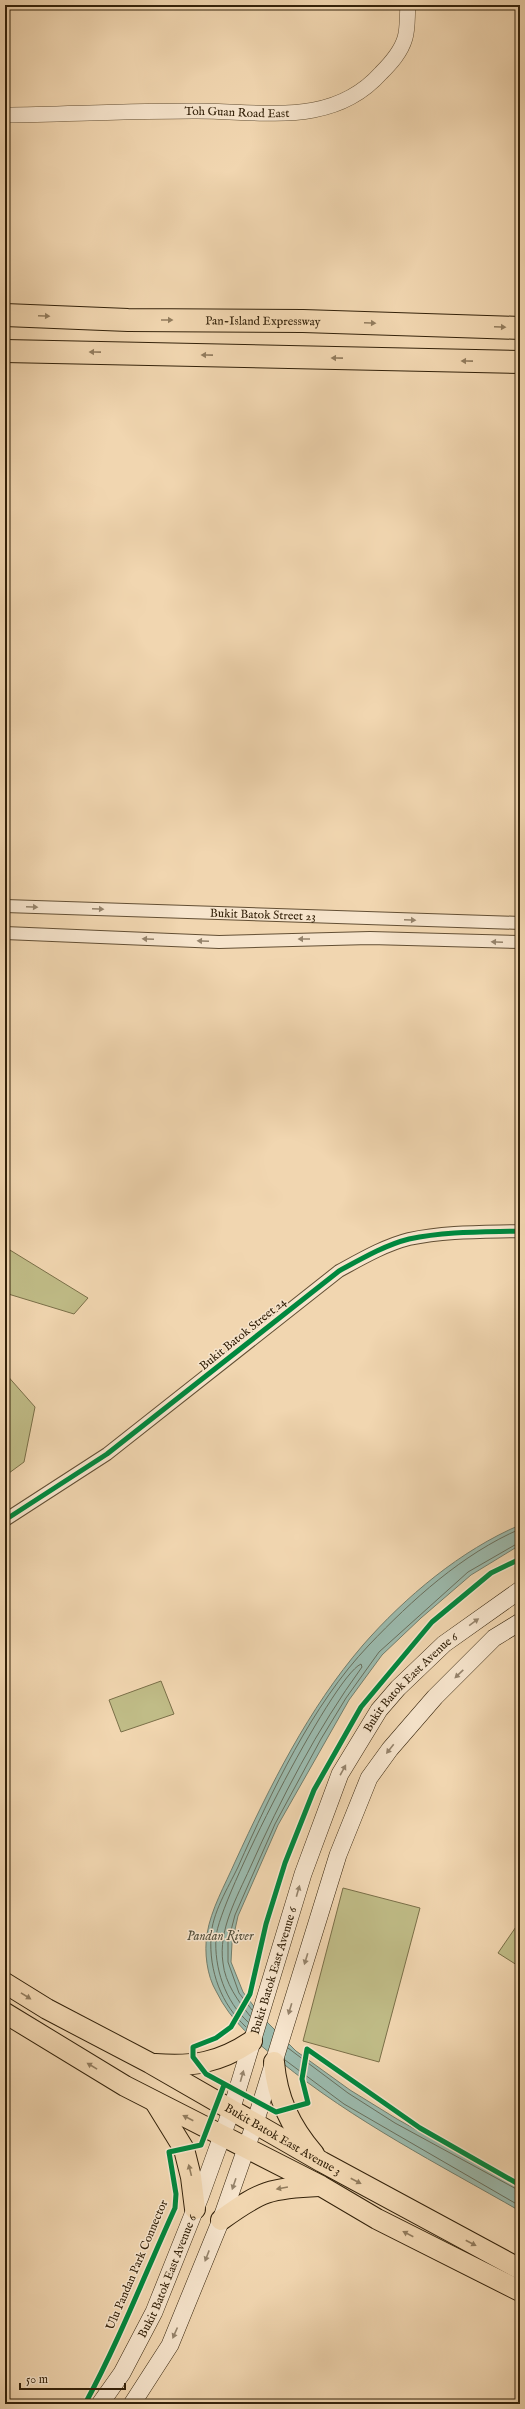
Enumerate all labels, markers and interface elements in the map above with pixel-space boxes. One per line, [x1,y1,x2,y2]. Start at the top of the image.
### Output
street label: Toh Guan Road East [185,103,290,121]
one-way arrow [38,313,50,320]
street label: Pan-Island Expressway [205,313,321,329]
one-way arrow [161,317,174,323]
one-way arrow [364,320,377,326]
one-way arrow [494,324,507,330]
one-way arrow [88,349,101,355]
one-way arrow [200,352,213,358]
one-way arrow [330,355,343,361]
one-way arrow [460,358,473,364]
one-way arrow [26,903,38,910]
street label: Bukit Batok Street 23 [210,905,316,924]
one-way arrow [92,906,105,912]
one-way arrow [404,917,417,923]
one-way arrow [141,936,154,942]
one-way arrow [297,936,310,942]
one-way arrow [196,938,209,944]
one-way arrow [491,938,503,945]
street label: Bukit Batok Street 24 [197,1294,289,1374]
one-way arrow [469,1618,480,1626]
street label: Bukit Batok East Avenue 6 [360,1629,461,1735]
one-way arrow [454,1669,464,1679]
one-way arrow [386,1744,395,1755]
one-way arrow [340,1764,346,1775]
one-way arrow [295,1885,301,1897]
street label: Bukit Batok East Avenue 6 [247,1904,300,2036]
water label: Pandan River [187,1928,254,1945]
one-way arrow [302,1954,308,1966]
one-way arrow [21,1992,31,2000]
one-way arrow [287,2004,293,2016]
one-way arrow [86,2062,98,2069]
one-way arrow [239,2070,245,2082]
street label: Bukit Batok East Avenue 3 [222,2100,344,2178]
one-way arrow [182,2115,194,2121]
one-way arrow [186,2164,192,2176]
one-way arrow [230,2178,236,2190]
one-way arrow [350,2178,362,2184]
one-way arrow [276,2185,288,2191]
street label: Ulu Pandan Park Connector [103,2197,172,2332]
street label: Bukit Batok East Avenue 6 [134,2212,200,2340]
one-way arrow [402,2231,413,2237]
one-way arrow [465,2239,476,2246]
one-way arrow [204,2250,210,2262]
one-way arrow [172,2328,178,2339]
scale bar [20,2365,125,2391]
text: 50 m [26,2372,48,2387]

